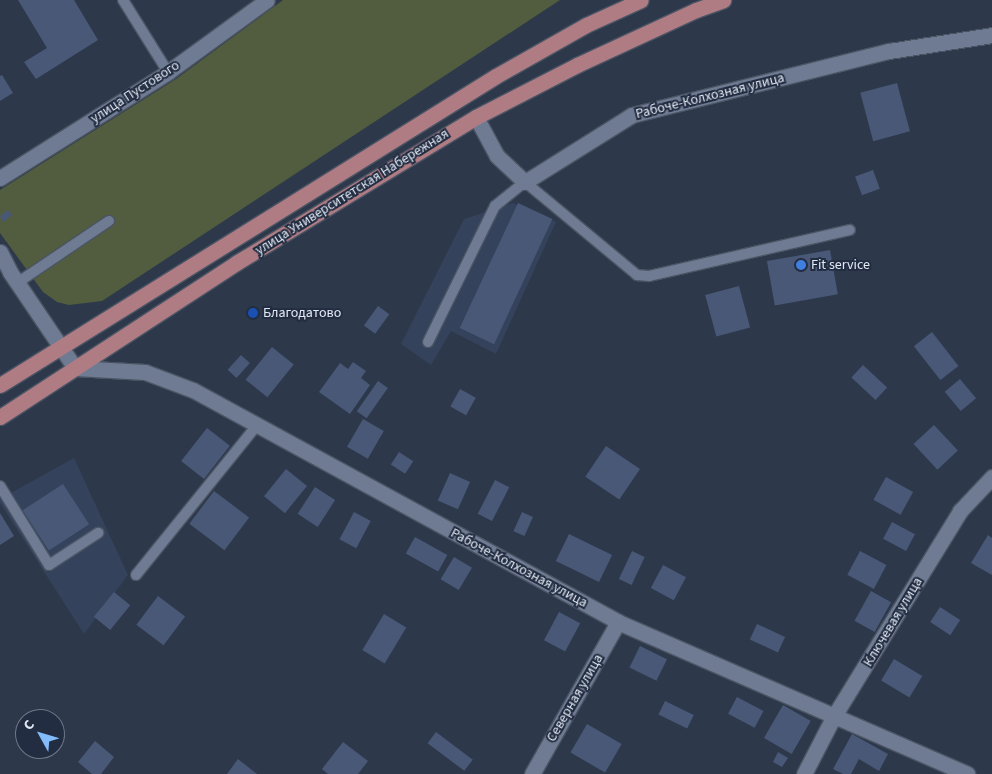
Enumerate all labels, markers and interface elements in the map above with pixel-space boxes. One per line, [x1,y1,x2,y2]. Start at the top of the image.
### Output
street label: улица Пустового [87,57,183,127]
street label: Рабоче-Колхозная улица [634,69,786,123]
street label: улица Университетская Набережная [252,125,452,259]
place label: Fit service [811,257,870,273]
marker: Fit service [795,259,807,271]
place label: Благодатово [263,305,341,321]
marker: Благодатово [247,307,259,319]
street label: Рабоче-Колхозная улица [448,525,590,611]
street label: Ключевая улица [860,574,926,670]
street label: Северная улица [543,651,607,745]
north arrow [15,709,65,759]
text: С [19,716,39,735]

